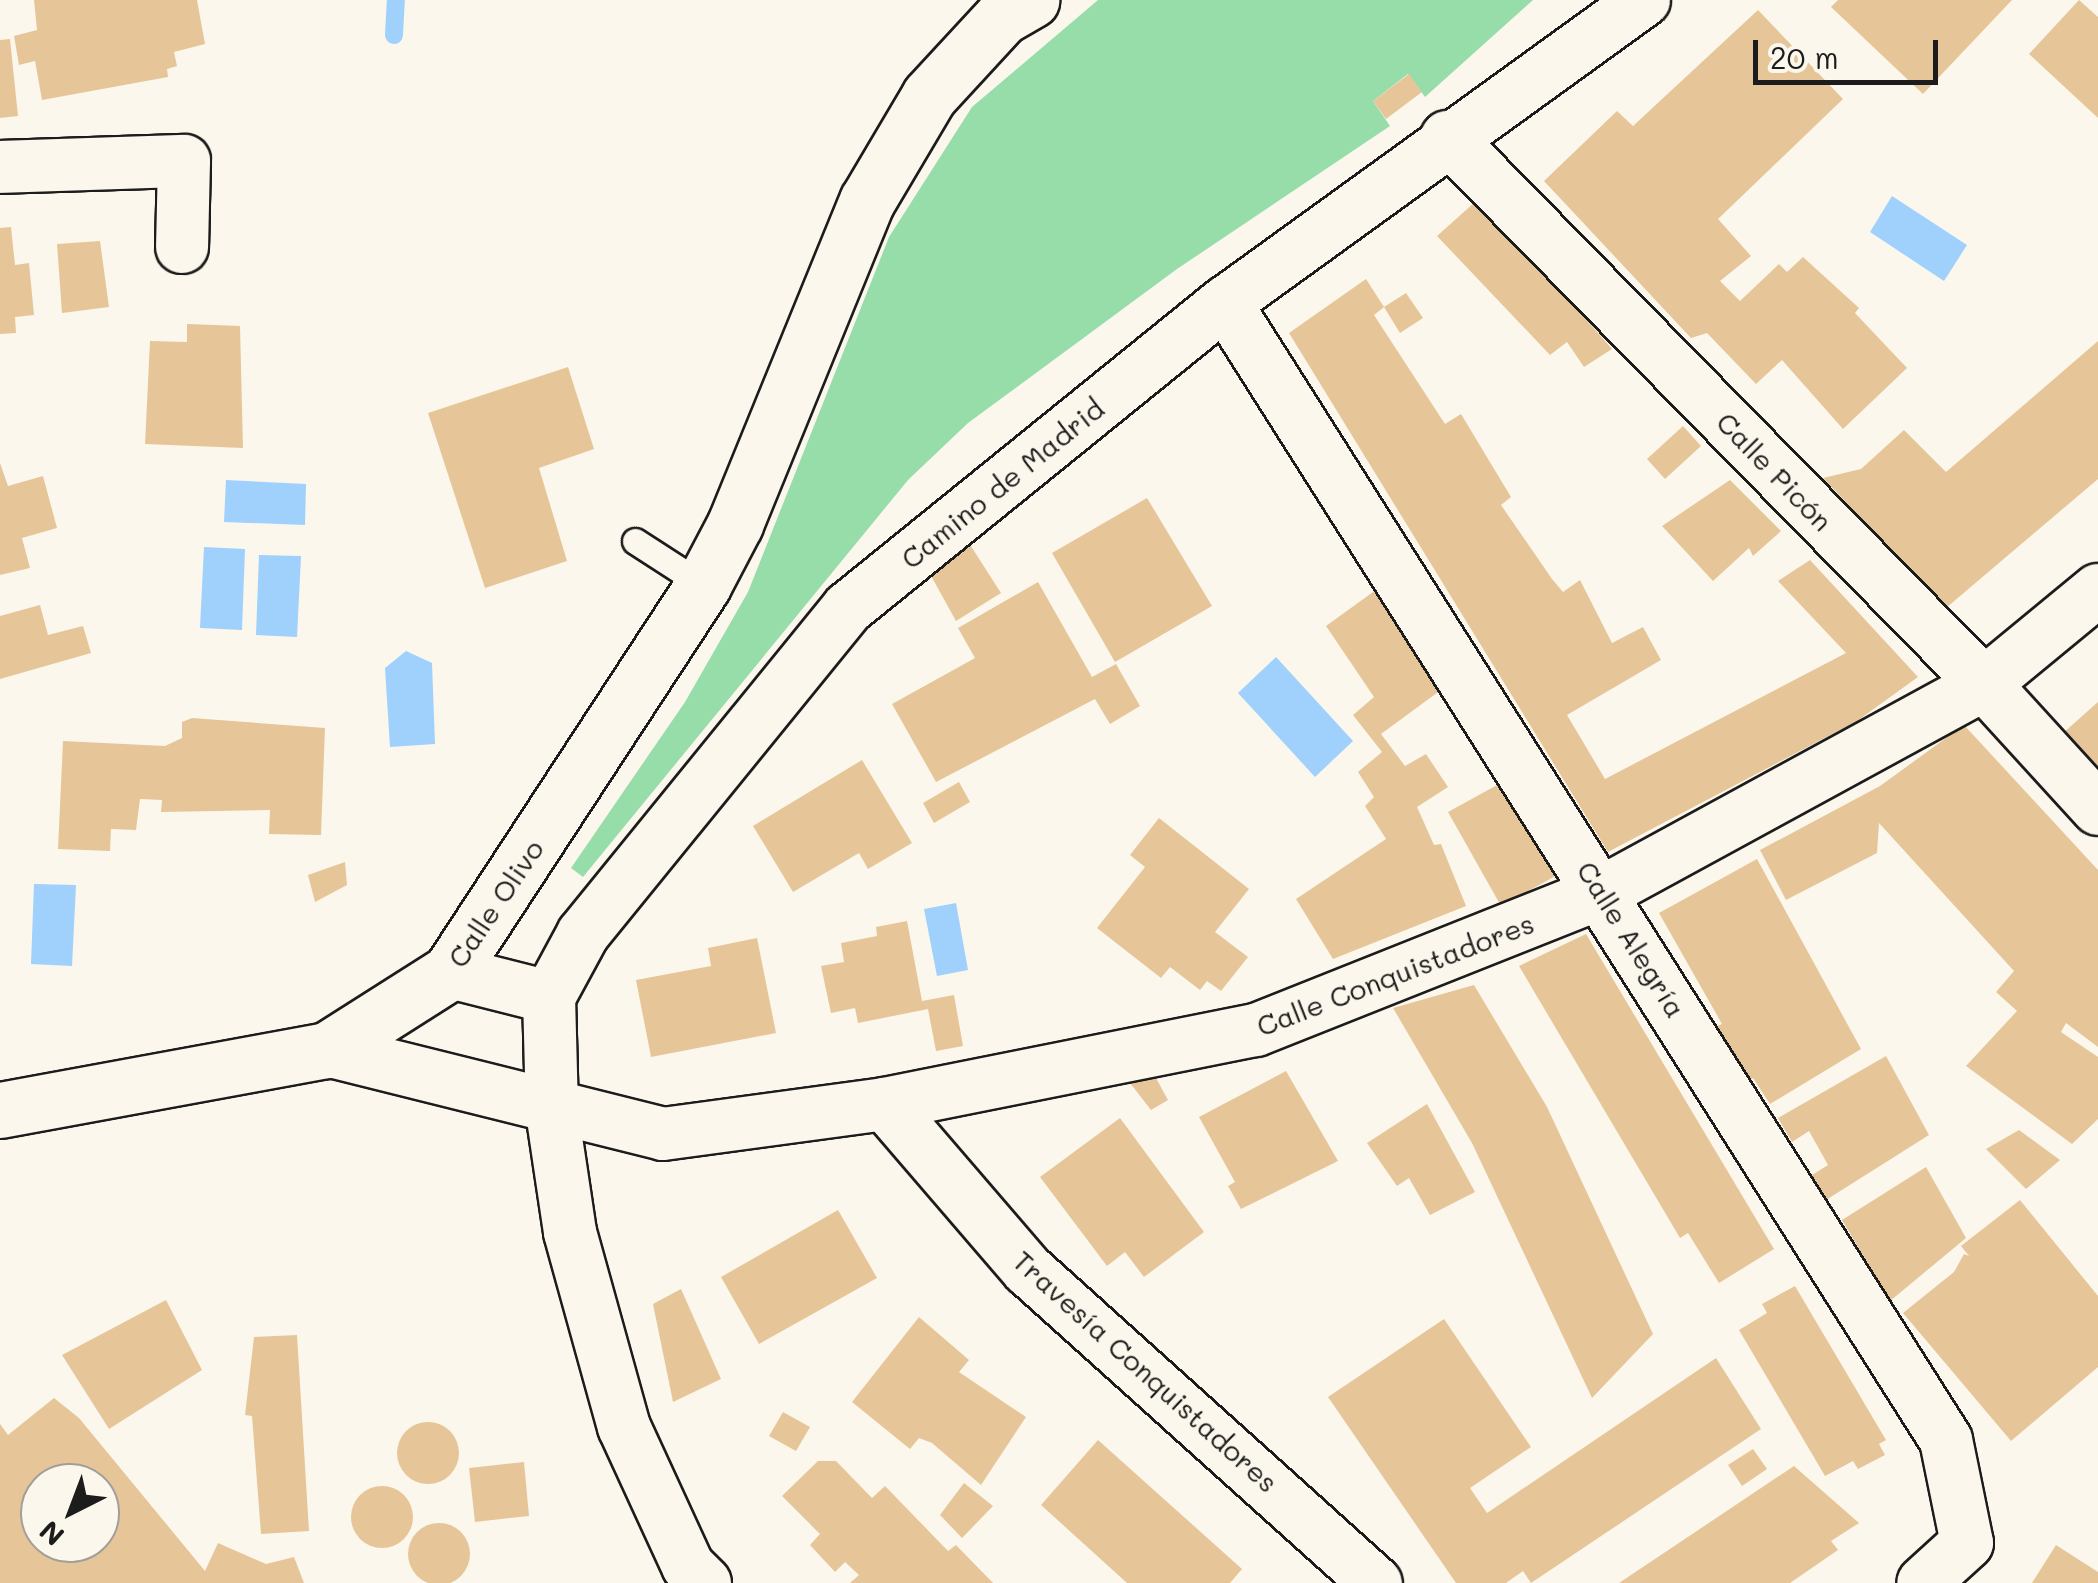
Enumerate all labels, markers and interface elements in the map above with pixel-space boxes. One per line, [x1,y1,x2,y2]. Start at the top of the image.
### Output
scale bar [1758,20,1943,82]
text: 20 m [1770,37,1839,77]
street label: Camino de Madrid [894,391,1110,575]
street label: Calle Picón [1710,405,1840,537]
street label: Calle Olivo [440,833,550,973]
street label: Calle Alegría [1571,855,1693,1023]
street label: Calle Conquistadores [1252,906,1538,1042]
street label: Travesía Conquistadores [1007,1243,1285,1499]
north arrow [20,1463,120,1563]
text: N [31,1513,71,1554]

